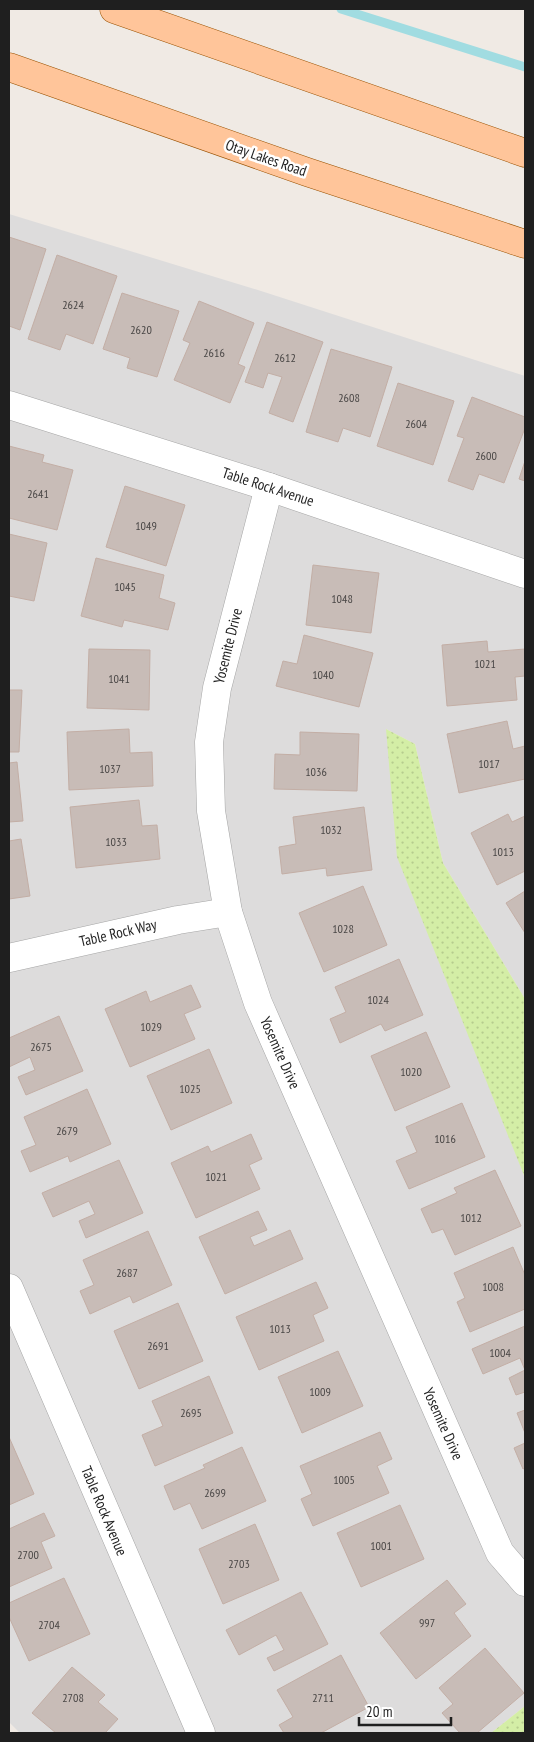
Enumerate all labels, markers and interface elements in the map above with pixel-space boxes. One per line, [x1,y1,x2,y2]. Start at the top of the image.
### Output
street label: Otay Lakes Road [223,135,309,180]
house number: 2624 [62,297,84,312]
house number: 2620 [130,322,152,337]
house number: 2616 [203,345,225,360]
house number: 2612 [274,350,296,365]
house number: 2608 [338,390,360,405]
house number: 2604 [405,416,427,431]
house number: 2600 [475,448,497,463]
street label: Table Rock Avenue [220,463,316,510]
house number: 2641 [27,486,49,501]
house number: 1049 [135,518,157,533]
house number: 1045 [114,579,136,594]
house number: 1048 [331,591,353,606]
street label: Yosemite Drive [209,606,246,686]
house number: 1021 [474,656,496,671]
house number: 1040 [312,667,334,682]
house number: 1041 [108,671,130,686]
house number: 1017 [478,756,500,771]
house number: 1037 [99,761,121,776]
house number: 1036 [305,764,327,779]
house number: 1032 [320,822,342,837]
house number: 1033 [105,834,127,849]
house number: 1013 [492,844,514,859]
street label: Table Rock Way [77,914,159,951]
house number: 1028 [332,921,354,936]
house number: 1024 [367,992,389,1007]
street label: Yosemite Drive [256,1014,305,1092]
house number: 1029 [140,1019,162,1034]
house number: 2675 [30,1039,52,1054]
house number: 1020 [400,1064,422,1079]
house number: 1025 [179,1081,201,1096]
house number: 2679 [56,1123,78,1138]
house number: 1016 [434,1131,456,1146]
house number: 1021 [205,1169,227,1184]
house number: 1012 [460,1210,482,1225]
house number: 2687 [116,1265,138,1280]
house number: 1008 [482,1279,504,1294]
house number: 1013 [269,1321,291,1336]
house number: 2691 [147,1338,169,1353]
house number: 1004 [489,1345,511,1360]
house number: 1009 [309,1384,331,1399]
street label: Yosemite Drive [419,1385,468,1463]
house number: 2695 [180,1405,202,1420]
street label: Table Rock Avenue [77,1463,132,1558]
house number: 1005 [333,1472,355,1487]
house number: 2699 [204,1485,226,1500]
house number: 1001 [370,1538,392,1553]
house number: 2700 [17,1547,39,1562]
house number: 2703 [228,1556,250,1571]
house number: 997 [419,1615,435,1630]
house number: 2704 [38,1617,60,1632]
house number: 2708 [62,1690,84,1705]
house number: 2711 [312,1690,334,1705]
scale bar [359,1694,452,1726]
text: 20 m [366,1702,392,1721]

